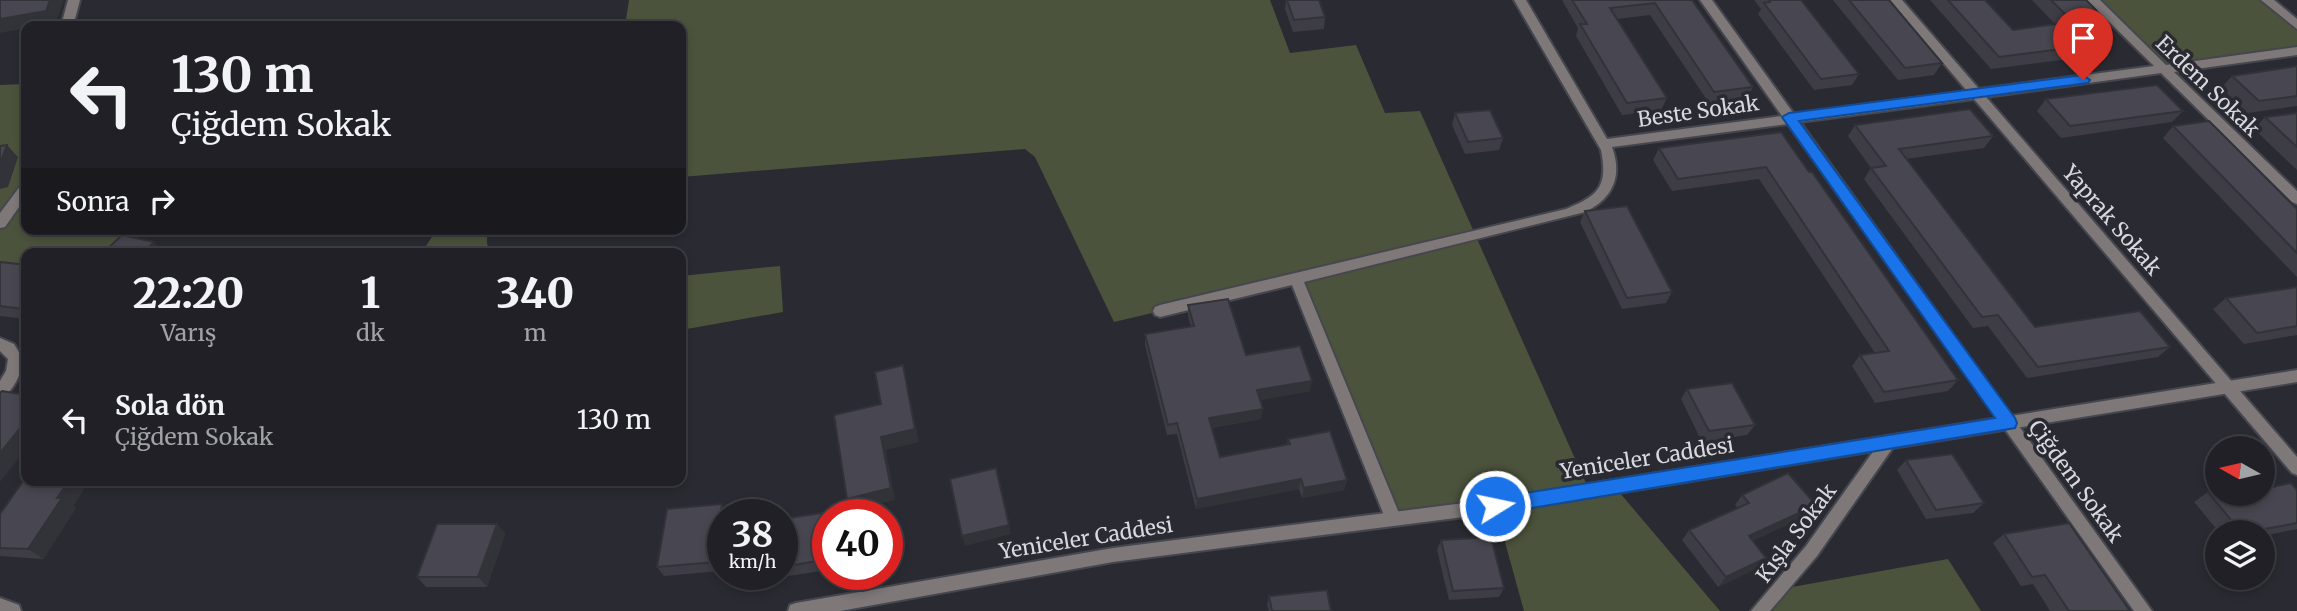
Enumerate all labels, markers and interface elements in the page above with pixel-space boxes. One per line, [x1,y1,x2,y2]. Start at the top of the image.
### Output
pin [2053,8,2113,80]
icon: arrive [2064,19,2102,57]
street label: Erdem Sokak [2150,30,2266,143]
text: 130 m [171,44,314,105]
icon: left [56,49,147,140]
street label: Beste Sokak [1636,89,1761,133]
text: Çiğdem Sokak [171,105,391,145]
street label: Yaprak Sokak [2056,159,2168,281]
icon: right [143,182,181,220]
text: Sonra [56,185,129,218]
text: 22:20 [133,267,244,319]
text: 1 [360,267,380,319]
text: 340 [496,267,574,319]
text: Varış [161,318,216,347]
text: dk [356,318,384,347]
text: m [524,318,547,347]
text: Sola dön [115,389,225,422]
icon: left [56,401,94,439]
text: 130 m [577,403,651,436]
street label: Çiğdem Sokak [2023,415,2130,548]
text: Çiğdem Sokak [115,422,273,451]
street label: Yeniceler Caddesi [1557,431,1736,485]
north arrow [2205,436,2275,506]
map controls [2205,436,2275,590]
position arrow [1458,469,1532,543]
street label: Kışla Sokak [1750,478,1842,588]
speed limit sign: 40 [812,499,903,590]
street label: Yeniceler Caddesi [996,511,1175,565]
text: 38 [732,513,773,557]
button: layers [2205,520,2275,590]
text: km/h [729,550,776,573]

